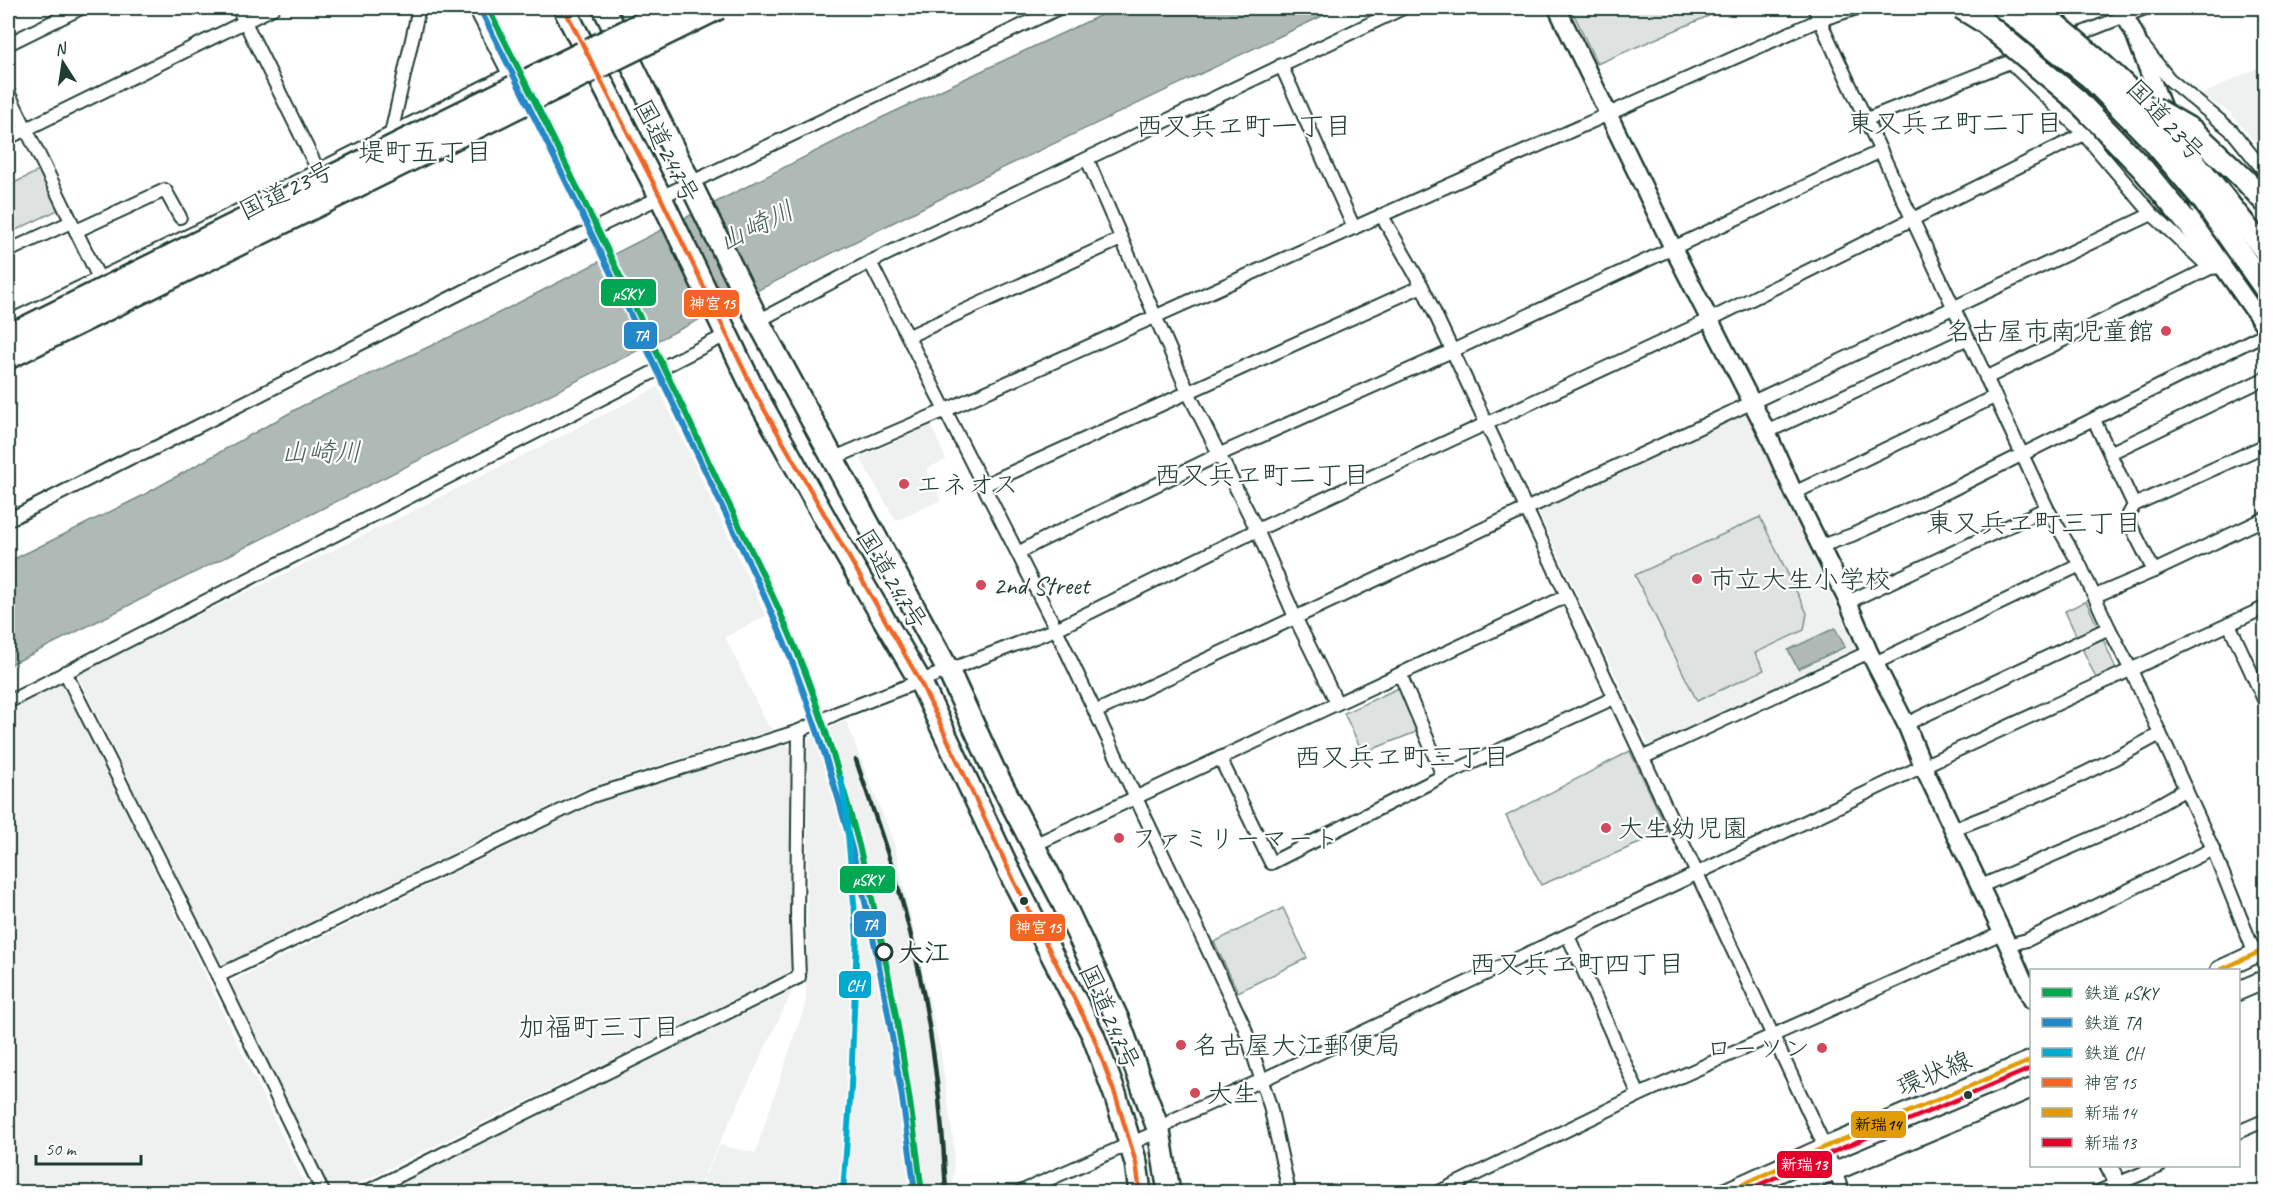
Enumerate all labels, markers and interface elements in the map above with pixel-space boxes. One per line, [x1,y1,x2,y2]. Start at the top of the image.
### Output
north arrow [33,33,93,93]
text: N [53,38,70,60]
street label: 国道23号 [2119,72,2212,169]
street label: 国道247号 [626,93,707,209]
district label: 東又兵ヱ町二丁目 [1847,106,2063,140]
district label: 西又兵ヱ町一丁目 [1136,109,1352,143]
district label: 堤町五丁目 [358,135,493,169]
street label: 国道23号 [233,153,339,228]
water label: 山崎川 [712,193,800,259]
line badge: μSKY [600,278,657,307]
text: μSKY [613,284,646,304]
line badge: 神宮15 [683,289,740,318]
text: 神宮15 [689,294,737,314]
place label: 名古屋市南児童館 [1946,315,2154,348]
line badge: TA [623,321,658,350]
marker: 名古屋市南児童館 [2159,324,2173,338]
text: TA [634,326,650,346]
water label: 山崎川 [281,435,362,469]
district label: 西又兵ヱ町二丁目 [1154,458,1370,492]
place label: エネオス [916,468,1018,501]
marker: エネオス [897,477,911,491]
district label: 東又兵ヱ町三丁目 [1926,506,2142,540]
street label: 国道247号 [848,522,935,636]
place label: 市立大生小学校 [1709,563,1891,596]
place label: 2nd Street [993,569,1091,602]
marker: 市立大生小学校 [1690,572,1704,586]
marker: 2nd Street [974,578,988,592]
district label: 西又兵ヱ町三丁目 [1294,740,1510,774]
place label: 大生幼児園 [1618,812,1748,845]
marker: 大生幼児園 [1599,821,1613,835]
place label: ファミリーマート [1131,822,1340,855]
marker: ファミリーマート [1112,831,1126,845]
line badge: μSKY [839,865,896,894]
text: μSKY [853,870,886,890]
unlabelled marker [1018,895,1030,907]
line badge: TA [853,910,887,938]
line badge: 神宮15 [1009,913,1066,942]
text: TA [863,915,879,935]
text: 神宮15 [1015,918,1063,938]
place label: 大江 [898,936,950,969]
marker: 大江 [875,943,893,961]
district label: 西又兵ヱ町四丁目 [1469,947,1685,981]
street label: 国道247号 [1071,959,1148,1076]
legend [2030,969,2240,1167]
line badge: CH [838,970,872,999]
text: CH [847,976,866,996]
text: 鉄道 μSKY [2084,982,2161,1004]
district label: 加福町三丁目 [518,1010,680,1044]
text: 鉄道 TA [2084,1012,2142,1034]
place label: 名古屋大江郵便局 [1193,1029,1401,1062]
place label: ローソン [1706,1032,1810,1065]
marker: 名古屋大江郵便局 [1174,1038,1188,1052]
marker: ローソン [1815,1041,1829,1055]
text: 鉄道 CH [2084,1042,2146,1064]
street label: 環状線 [1892,1043,1977,1104]
text: 神宮15 [2084,1072,2137,1094]
place label: 大生 [1207,1077,1259,1110]
marker: 大生 [1188,1086,1202,1100]
unlabelled marker [1962,1089,1974,1101]
text: 新瑞14 [2084,1102,2138,1124]
line badge: 新瑞14 [1850,1110,1907,1139]
text: 新瑞14 [1855,1115,1903,1135]
scale bar [36,1128,141,1166]
text: 新瑞13 [2084,1132,2138,1154]
text: 50 m [45,1138,78,1160]
line badge: 新瑞13 [1776,1150,1833,1179]
text: 新瑞13 [1781,1155,1829,1175]

